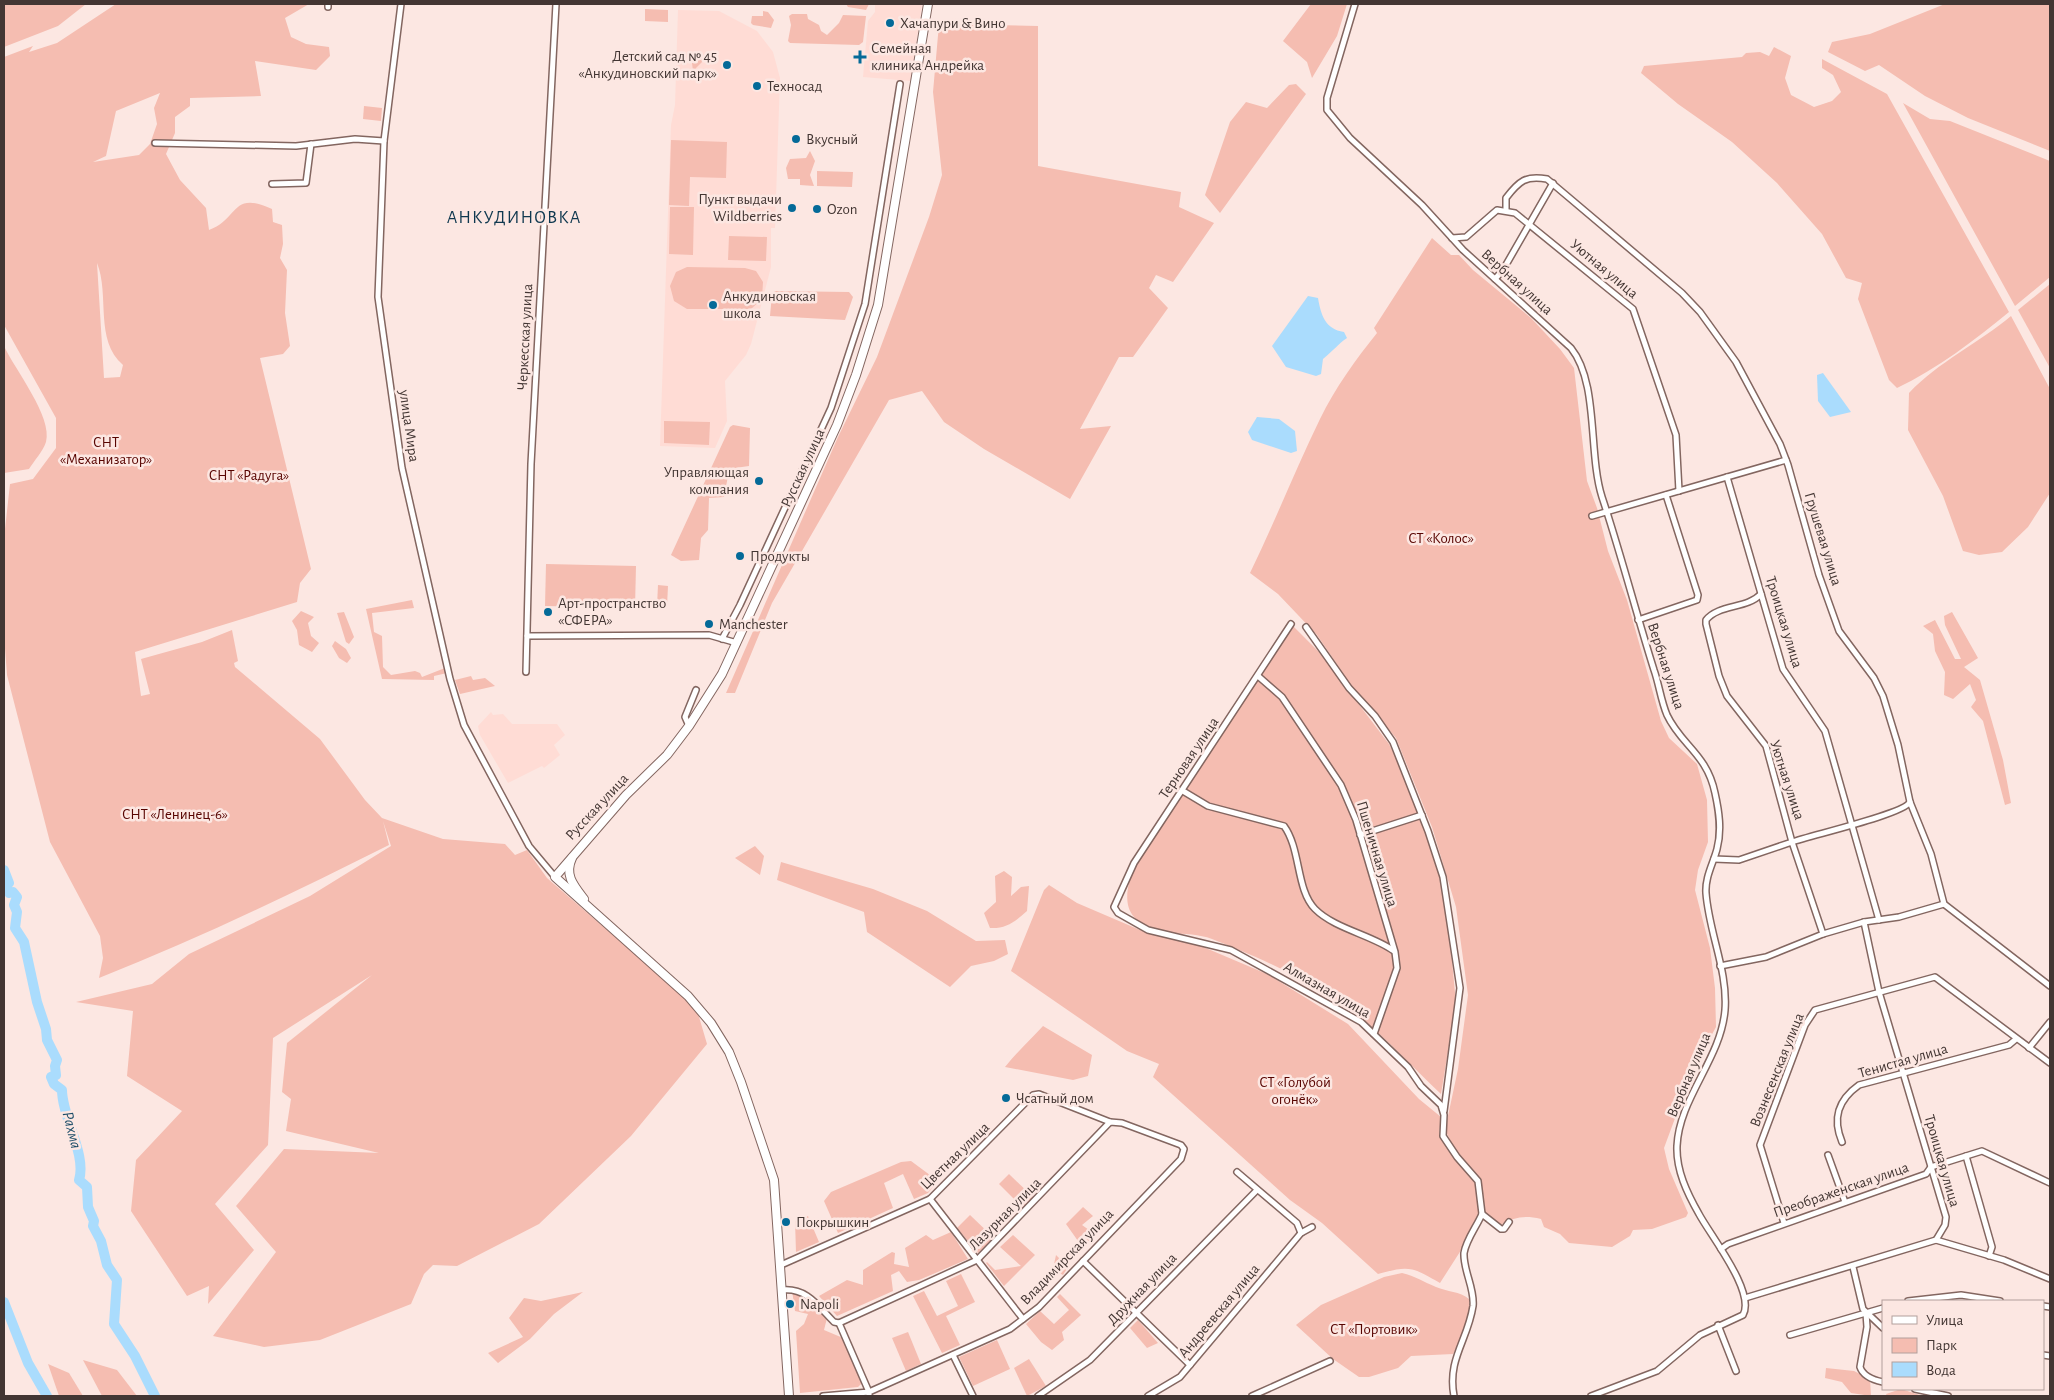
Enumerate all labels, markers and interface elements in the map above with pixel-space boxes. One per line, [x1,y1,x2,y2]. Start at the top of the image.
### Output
place label: Хачапури & Вино [900,16,1005,31]
marker: Хачапури & Вино [884,17,896,29]
place label: Семейная клиника Андрейка [871,41,984,73]
place label: Детский сад № 45 «Анкудиновский парк» [578,49,717,81]
marker: Семейная клиника Андрейка [853,50,867,64]
marker: Детский сад № 45 «Анкудиновский парк» [721,59,733,71]
place label: Техносад [767,79,822,94]
marker: Техносад [751,80,763,92]
place label: Вкусный [806,132,858,147]
marker: Вкусный [790,133,802,145]
place label: Пункт выдачи Wildberries [698,192,782,224]
marker: Пункт выдачи Wildberries [786,202,798,214]
place label: Ozon [827,202,857,217]
marker: Ozon [811,203,823,215]
district label: АНКУДИНОВКА [447,209,581,227]
street label: Уютная улица [1567,237,1641,302]
street label: Вербная улица [1479,246,1556,318]
street label: Черкесская улица [515,283,535,391]
place label: Анкудиновская школа [723,289,816,321]
marker: Анкудиновская школа [707,299,719,311]
street label: улица Мира [396,388,422,463]
street label: Русская улица [778,426,828,510]
park label: СНТ «Механизатор» [60,435,152,467]
place label: Управляющая компания [664,465,749,497]
park label: СНТ «Радуга» [209,468,289,483]
marker: Управляющая компания [753,475,765,487]
street label: Грушевая улица [1802,490,1844,588]
park label: СТ «Колос» [1408,531,1474,546]
place label: Продукты [750,549,810,564]
marker: Продукты [734,550,746,562]
street label: Троицкая улица [1763,574,1805,670]
place label: Арт-пространство «СФЕРА» [558,596,666,628]
marker: Арт-пространство «СФЕРА» [542,606,554,618]
place label: Manchester [719,617,788,632]
marker: Manchester [703,618,715,630]
street label: Вербная улица [1645,621,1687,711]
street label: Терновая улица [1156,715,1222,801]
street label: Уютная улица [1767,738,1807,822]
street label: Русская улица [563,771,631,843]
street label: Пшеничная улица [1354,799,1400,909]
park label: СНТ «Ленинец-6» [122,807,228,822]
street label: Алмазная улица [1281,959,1373,1021]
street label: Вознесенская улица [1747,1011,1807,1129]
street label: Вербная улица [1664,1030,1714,1119]
street label: Тенистая улица [1857,1041,1949,1081]
park label: СТ «Голубой огонёк» [1259,1075,1331,1107]
place label: Чсатный дом [1016,1091,1094,1106]
marker: Чсатный дом [1000,1092,1012,1104]
water label: Рахма [60,1110,84,1150]
street label: Троицкая улица [1922,1113,1962,1209]
street label: Цветная улица [918,1119,992,1192]
street label: Преображенская улица [1771,1160,1911,1220]
street label: Лазурная улица [966,1175,1044,1253]
street label: Владимирская улица [1018,1206,1116,1308]
place label: Покрышкин [796,1215,869,1230]
marker: Покрышкин [780,1216,792,1228]
street label: Дружная улица [1104,1250,1180,1328]
street label: Андреевская улица [1176,1261,1262,1361]
place label: Napoli [800,1297,839,1312]
marker: Napoli [784,1298,796,1310]
legend [1882,1300,2044,1390]
text: Улица [1926,1313,1963,1328]
park label: СТ «Портовик» [1330,1322,1418,1337]
text: Парк [1926,1338,1957,1353]
text: Вода [1926,1363,1956,1378]

